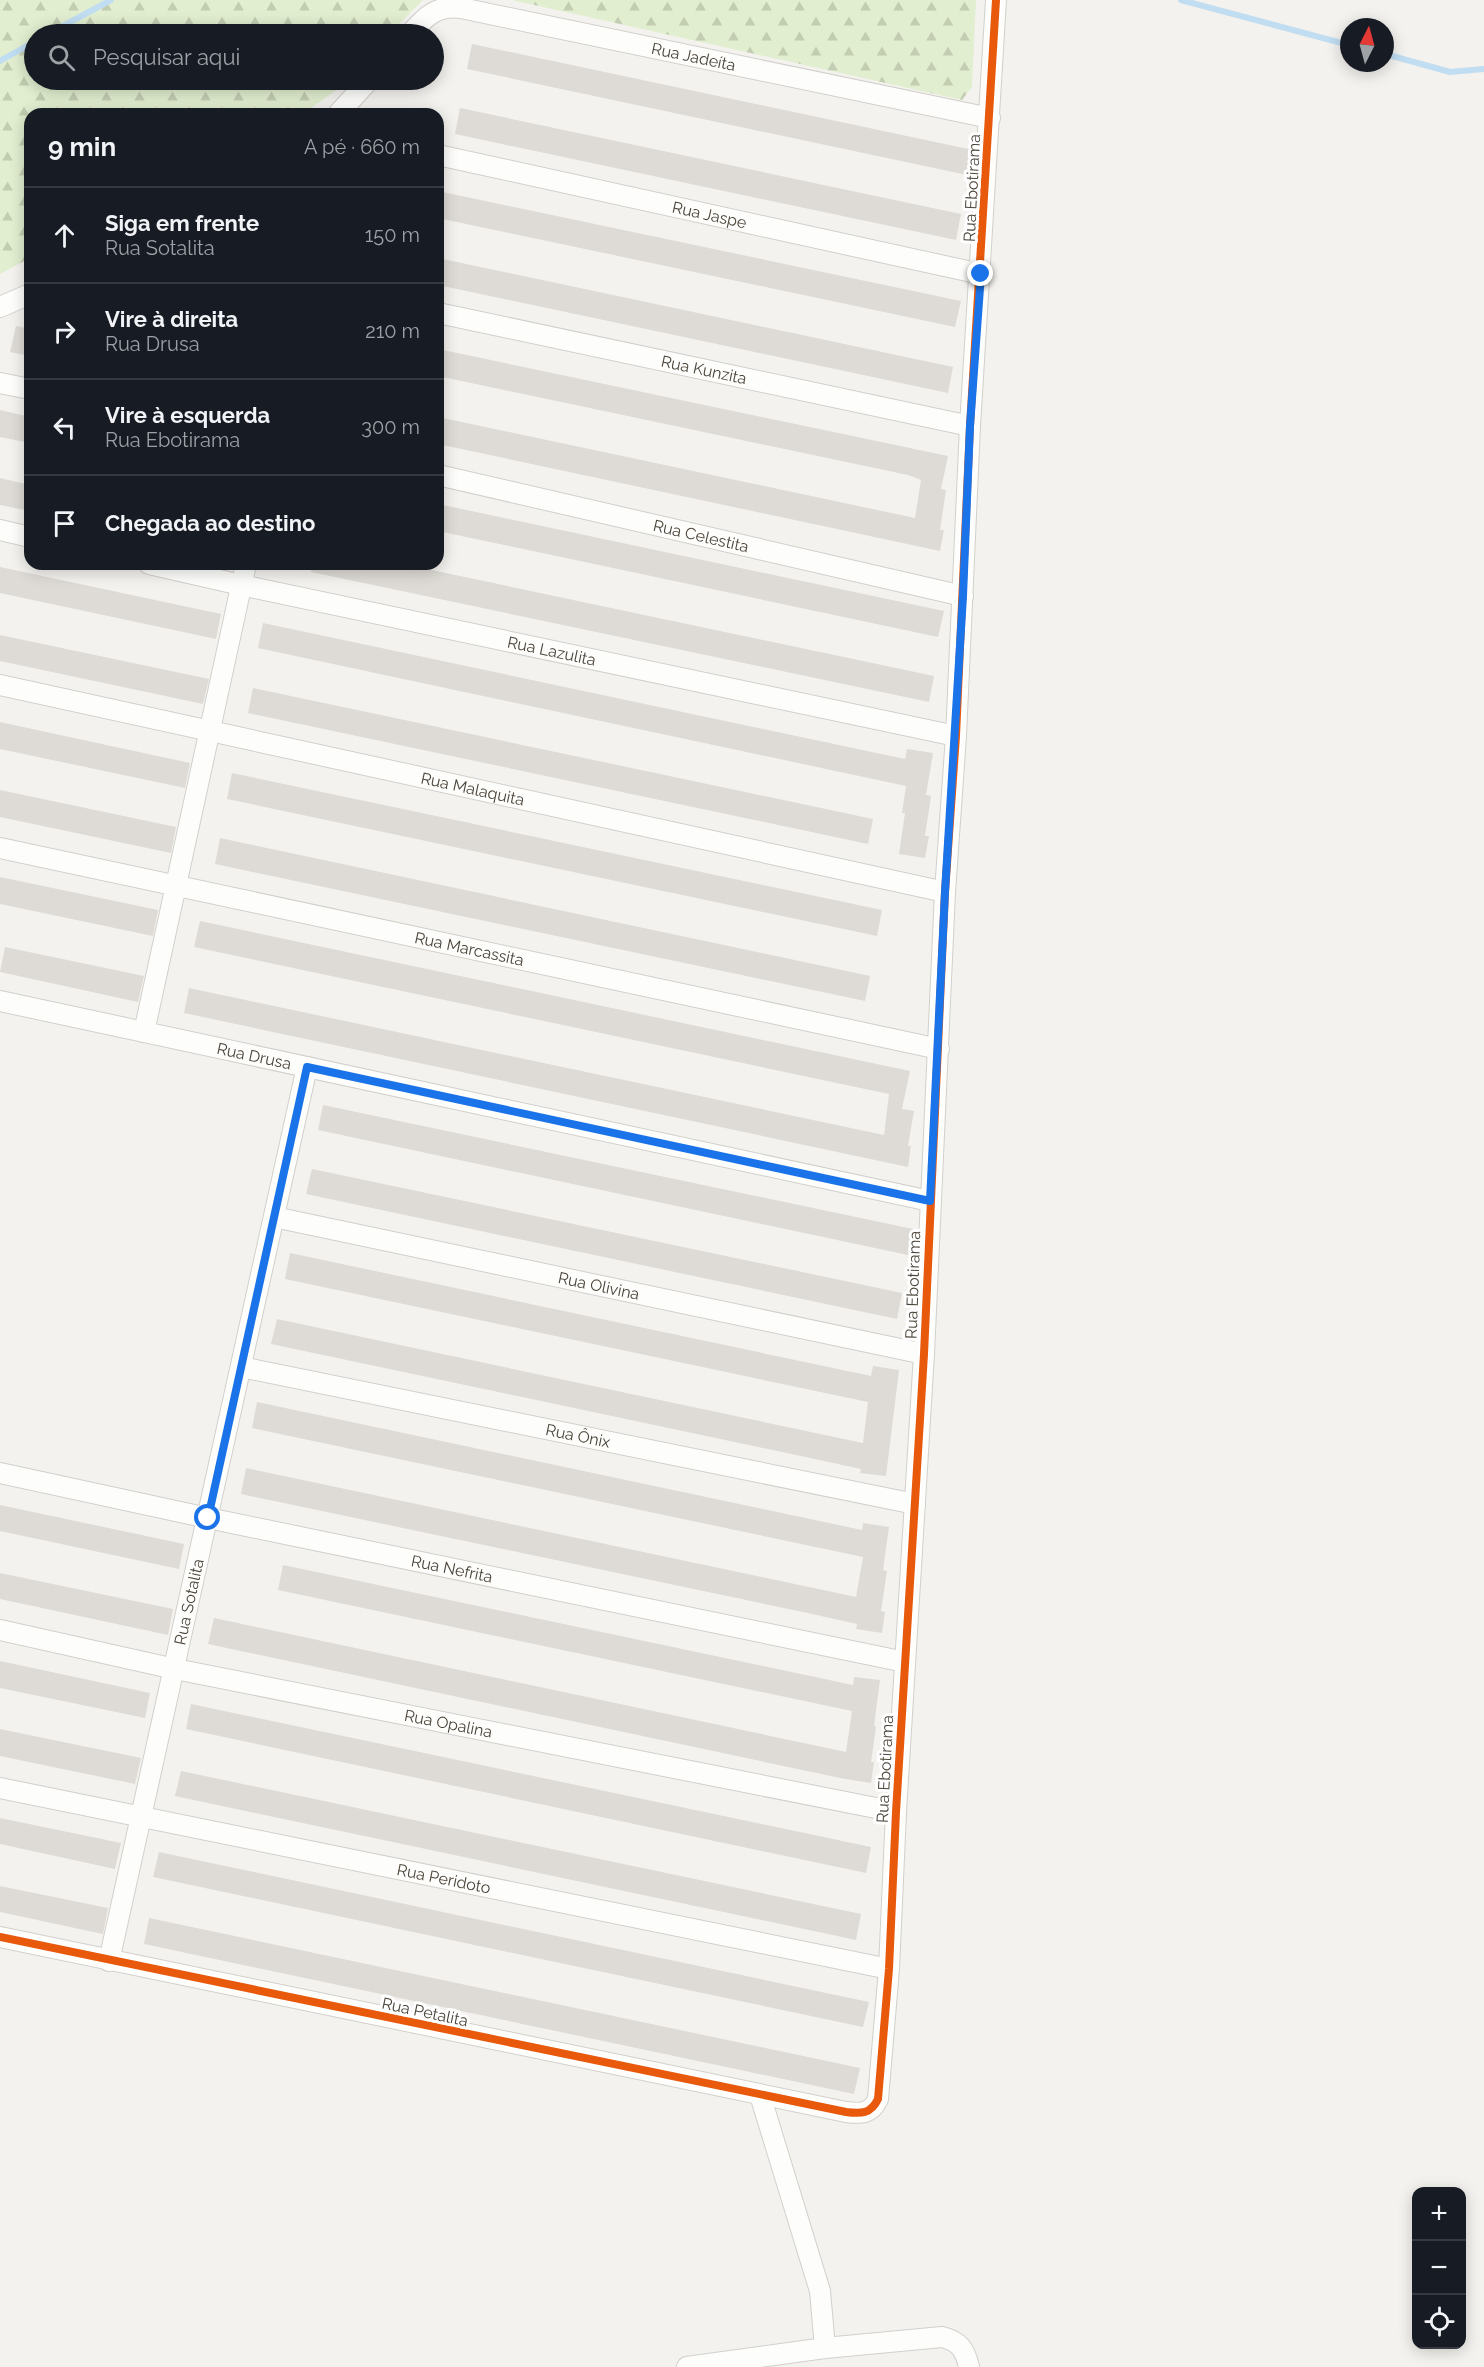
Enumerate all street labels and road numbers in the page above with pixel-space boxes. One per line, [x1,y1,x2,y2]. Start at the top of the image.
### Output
street label: Rua Jadeíta [650,38,737,74]
street label: Rua Ebotirama [960,133,984,243]
street label: Rua Jaspe [671,197,748,232]
street label: Rua Kunzita [660,351,749,388]
street label: Rua Celestita [651,515,751,556]
street label: Rua Lazulita [506,632,598,669]
street label: Rua Malaquita [419,768,526,809]
street label: Rua Marcassita [413,928,526,969]
street label: Rua Drusa [215,1038,293,1073]
street label: Rua Ebotirama [902,1231,924,1339]
street label: Rua Olivina [556,1268,641,1303]
street label: Rua Ônix [544,1420,612,1451]
street label: Rua Nefrita [410,1551,494,1586]
street label: Rua Sotalita [170,1557,207,1647]
street label: Rua Opalina [403,1705,494,1741]
street label: Rua Ebotirama [873,1714,897,1824]
street label: Rua Peridoto [395,1860,492,1897]
street label: Rua Petalita [380,1994,470,2030]

